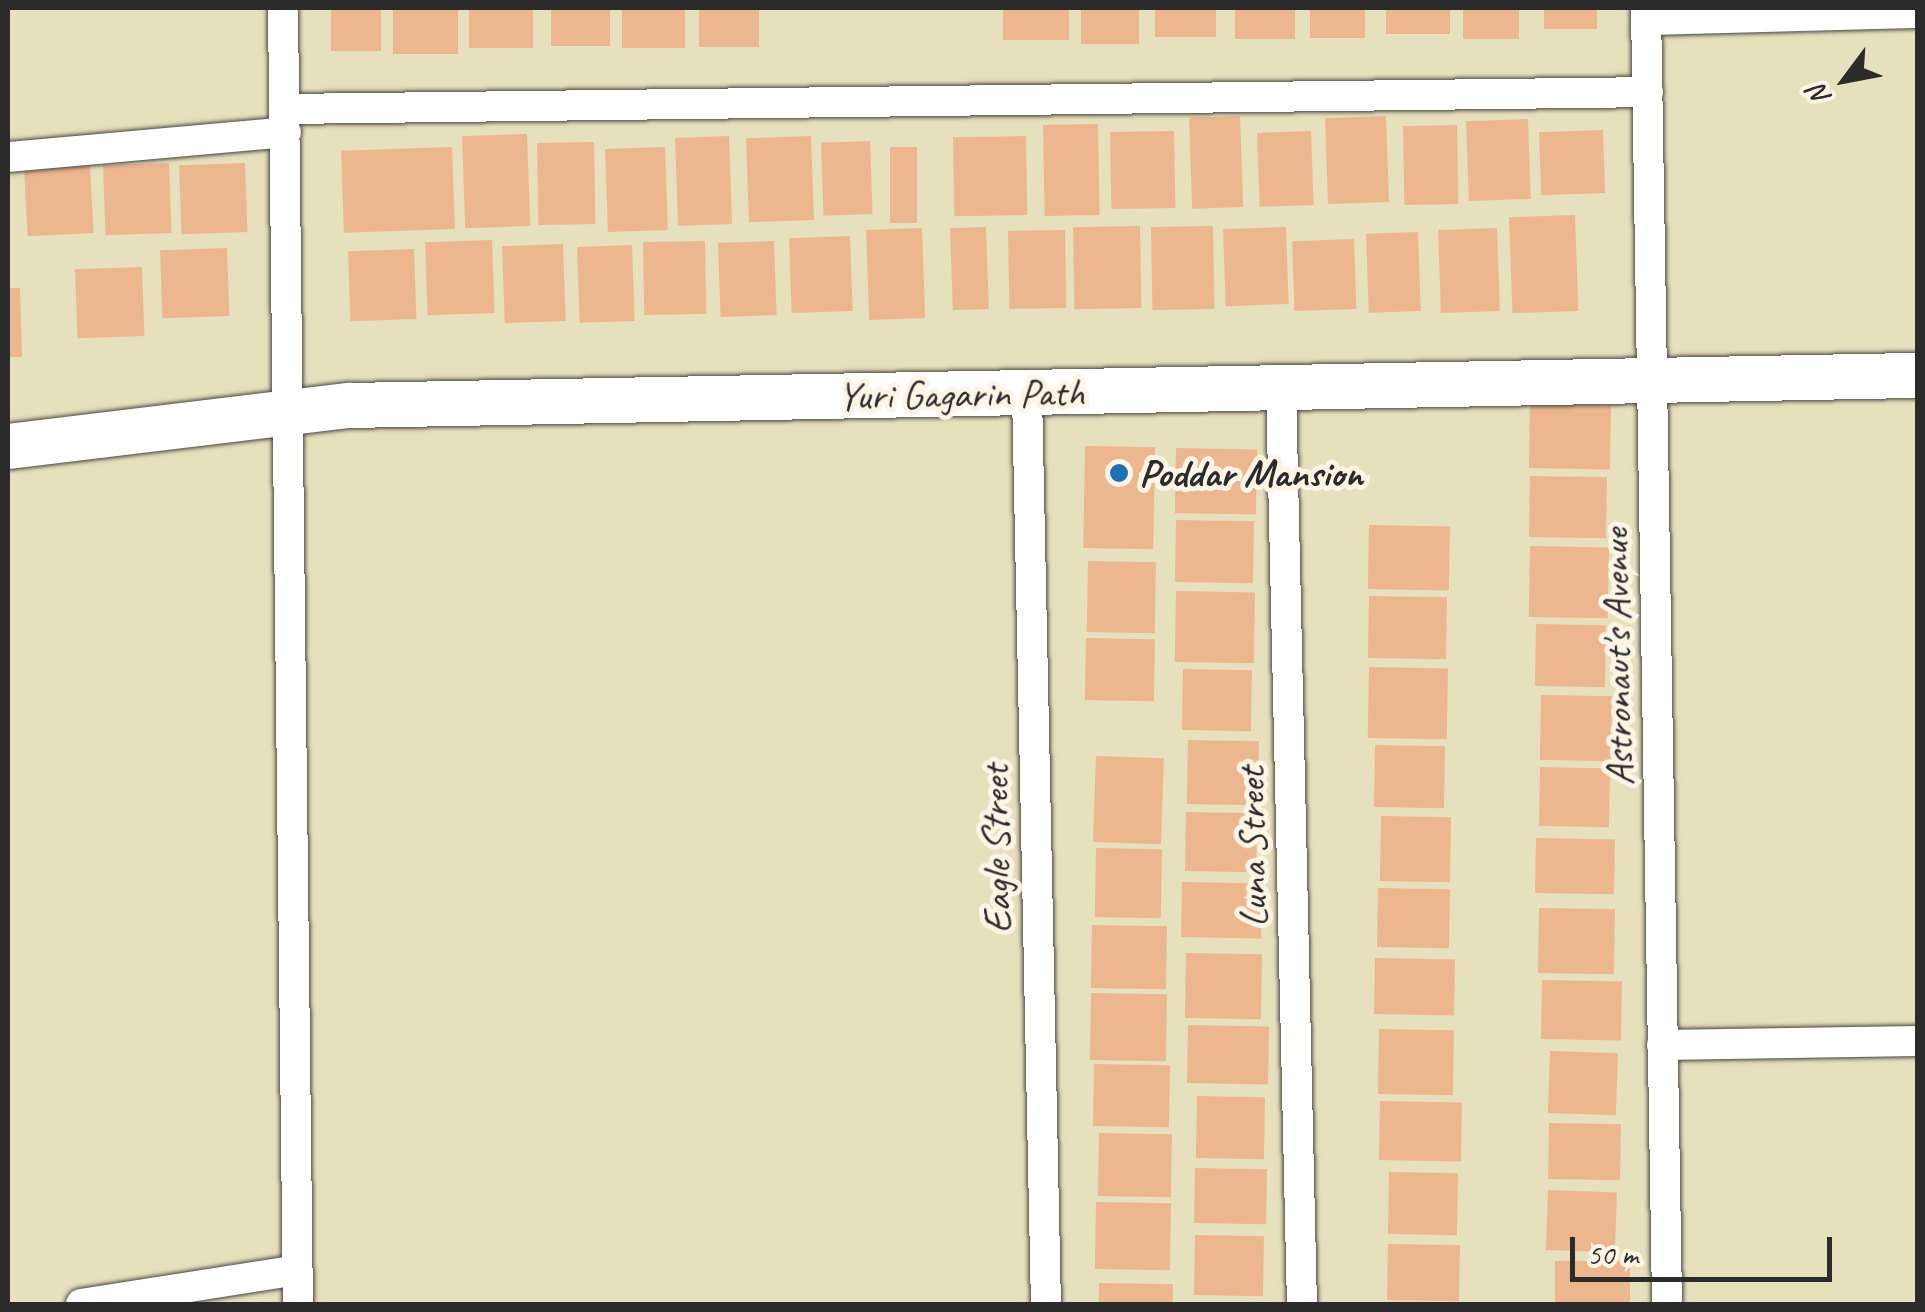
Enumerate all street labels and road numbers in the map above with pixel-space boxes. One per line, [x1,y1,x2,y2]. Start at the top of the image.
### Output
street label: Yuri Gagarin Path [837,368,1085,420]
street label: Astronaut's Avenue [1591,528,1643,786]
street label: Eagle Street [971,764,1021,934]
street label: Luna Street [1227,766,1277,928]

